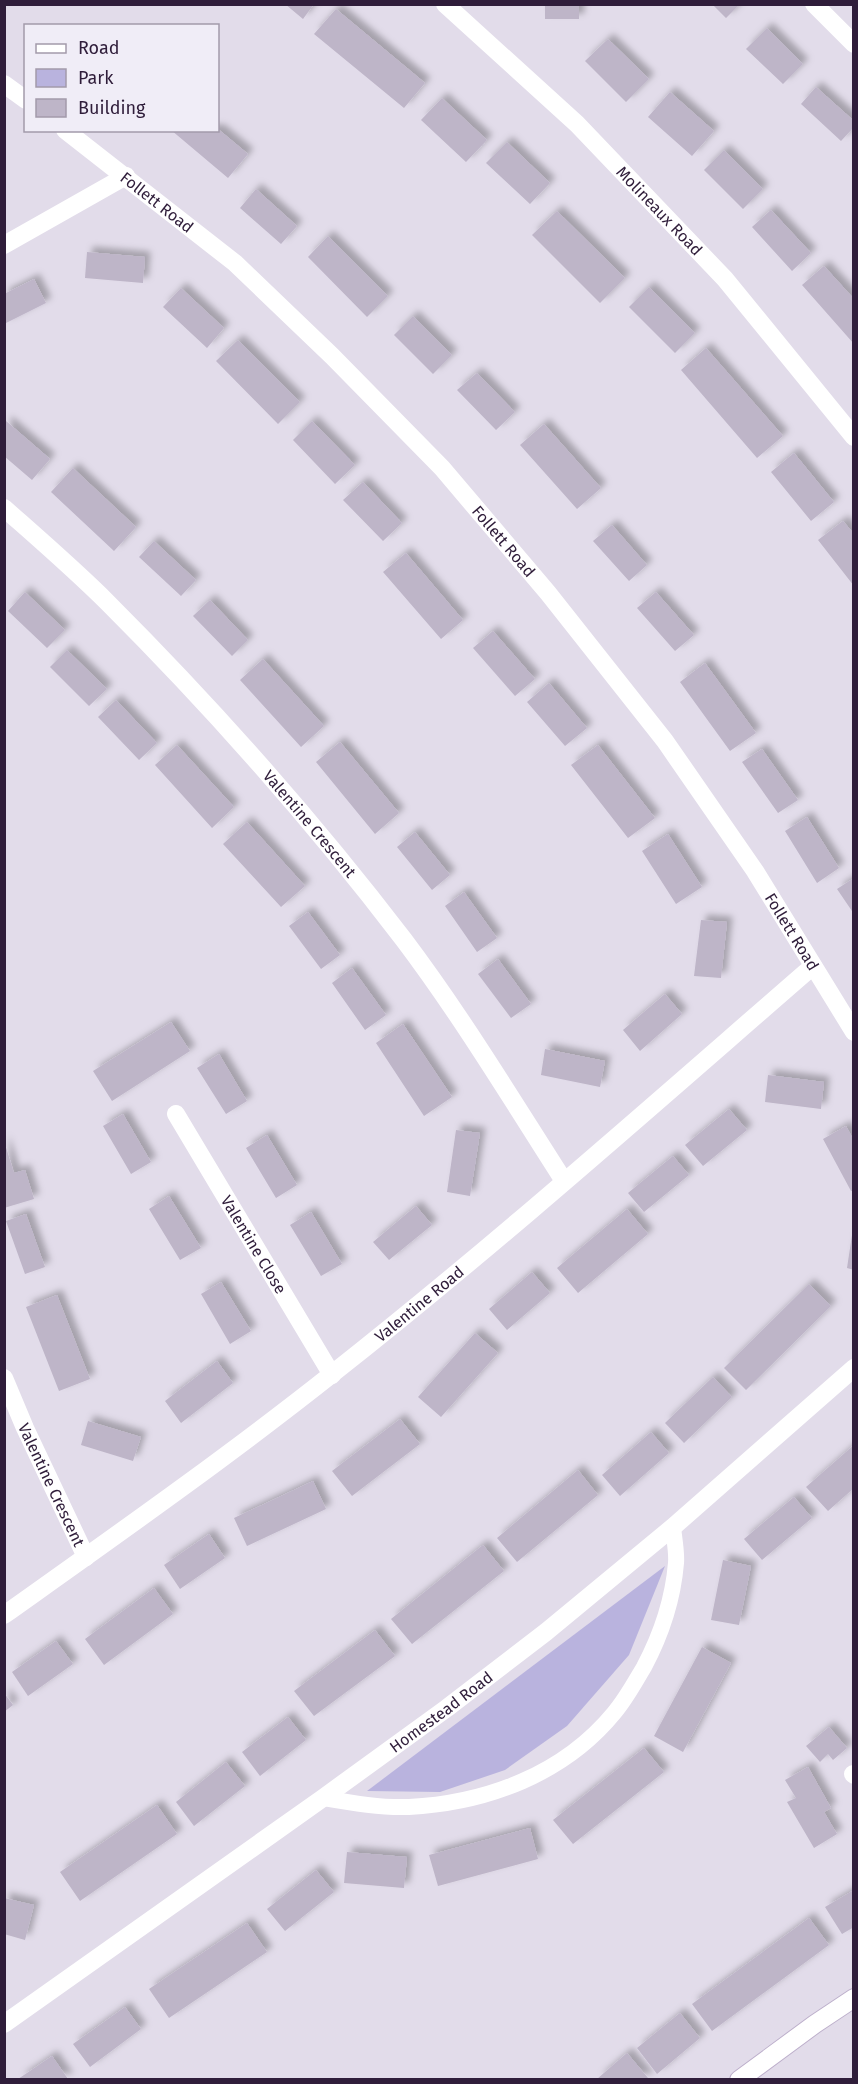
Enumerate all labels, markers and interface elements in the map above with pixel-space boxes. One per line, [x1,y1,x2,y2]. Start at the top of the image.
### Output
legend [24,24,219,132]
text: Road [78,37,120,59]
text: Park [78,67,114,89]
text: Building [78,97,146,119]
street label: Molineaux Road [613,162,707,259]
street label: Follett Road [117,168,197,237]
street label: Follett Road [468,502,539,581]
street label: Valentine Crescent [259,766,360,881]
street label: Follett Road [761,889,823,974]
street label: Valentine Close [217,1192,291,1297]
street label: Valentine Road [371,1262,467,1346]
street label: Valentine Crescent [15,1420,89,1550]
street label: Homestead Road [386,1667,496,1756]

